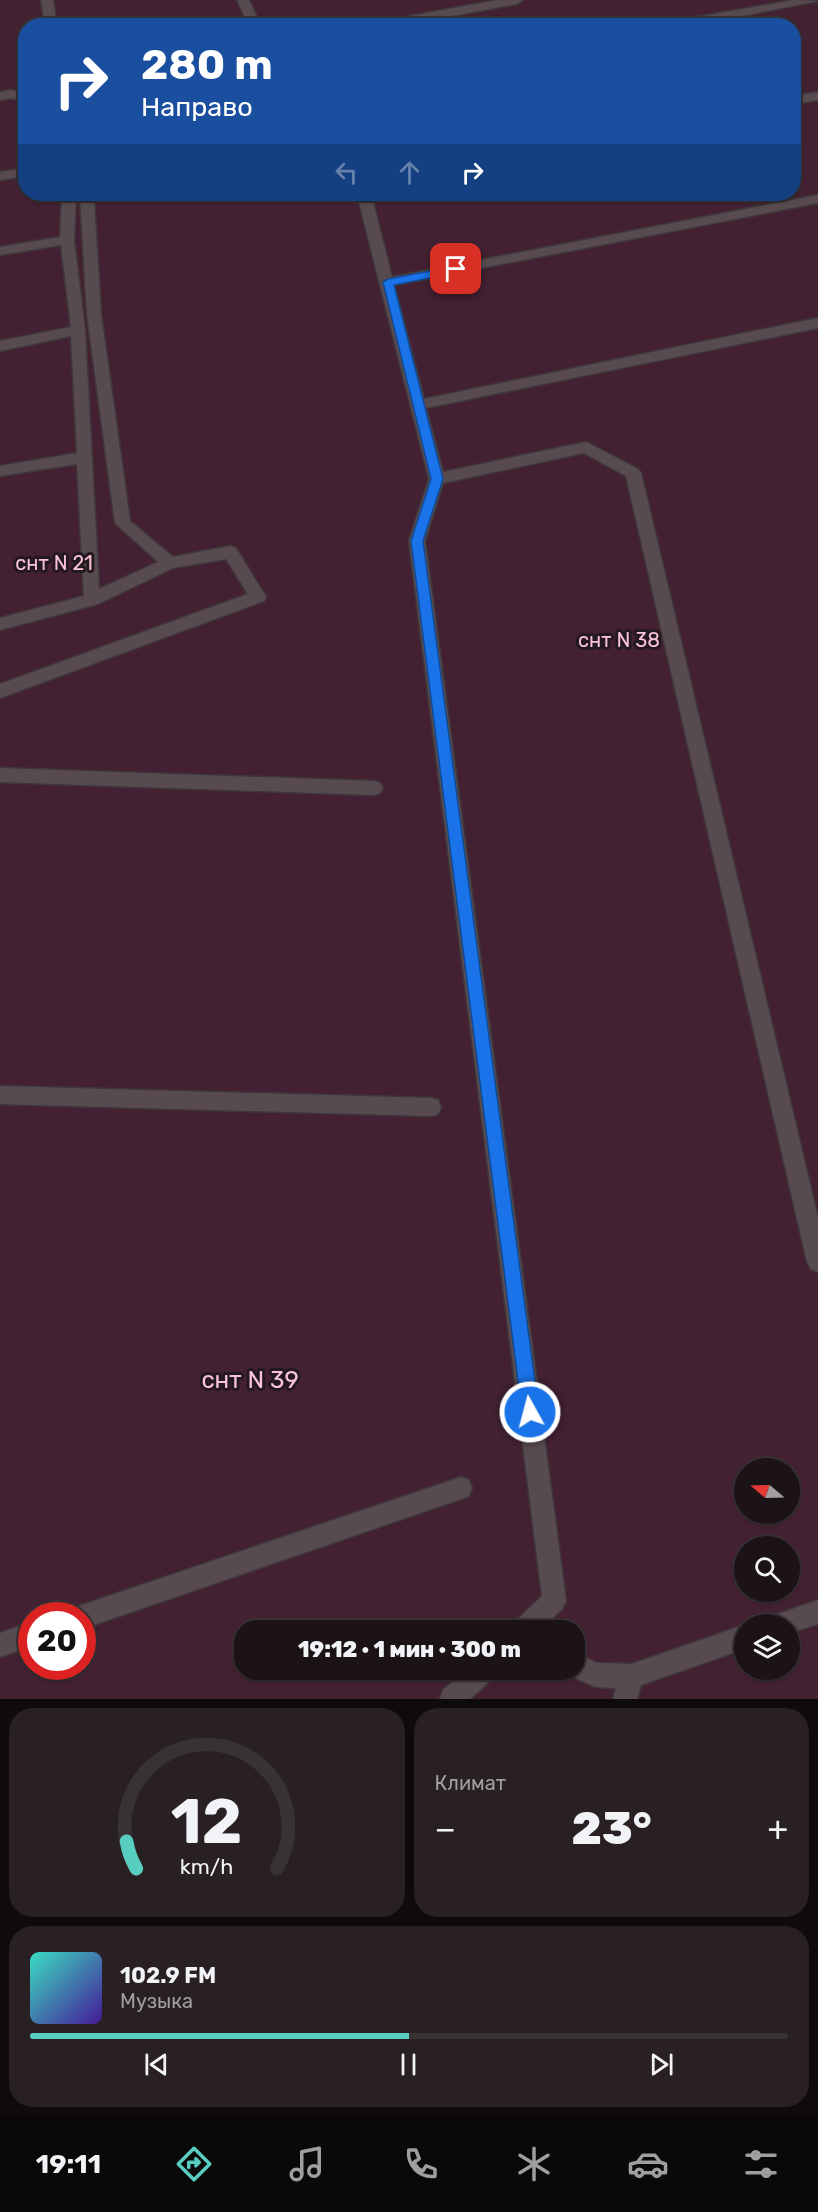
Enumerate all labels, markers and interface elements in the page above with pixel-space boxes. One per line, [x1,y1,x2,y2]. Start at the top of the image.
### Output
text: 280 m [141,40,273,90]
icon: right [42,42,120,120]
text: Направо [141,91,253,123]
icon: left [330,156,363,189]
icon: ahead [393,156,426,189]
icon: right [456,156,489,189]
pin [430,243,481,294]
icon: arrive [439,252,472,285]
park label: снт N 21 [15,551,93,575]
park label: снт N 38 [578,628,660,652]
park label: снт N 39 [201,1366,299,1394]
position arrow [498,1380,562,1444]
north arrow [734,1458,800,1524]
map controls [734,1458,800,1680]
button: search [734,1536,800,1602]
speed limit sign: 20 [18,1602,96,1680]
button: layers [734,1614,800,1680]
text: 19:12 · 1 мин · 300 m [298,1636,521,1663]
text: Климат [435,1771,506,1795]
text: 12 [171,1785,243,1859]
text: 23° [572,1802,652,1855]
text: − [435,1809,456,1848]
text: + [767,1809,788,1848]
text: km/h [180,1855,234,1880]
text: 102.9 FM [120,1962,216,1989]
text: Музыка [120,1989,193,2013]
icon: previous [140,2048,173,2081]
icon: pause [392,2048,425,2081]
icon: next [645,2048,678,2081]
icon: directions [173,2143,215,2185]
icon: music [286,2143,328,2185]
icon: phone [400,2143,442,2185]
icon: climate [513,2143,555,2185]
icon: car [627,2143,669,2185]
icon: filters [740,2143,782,2185]
text: 19:11 [36,2148,101,2180]

